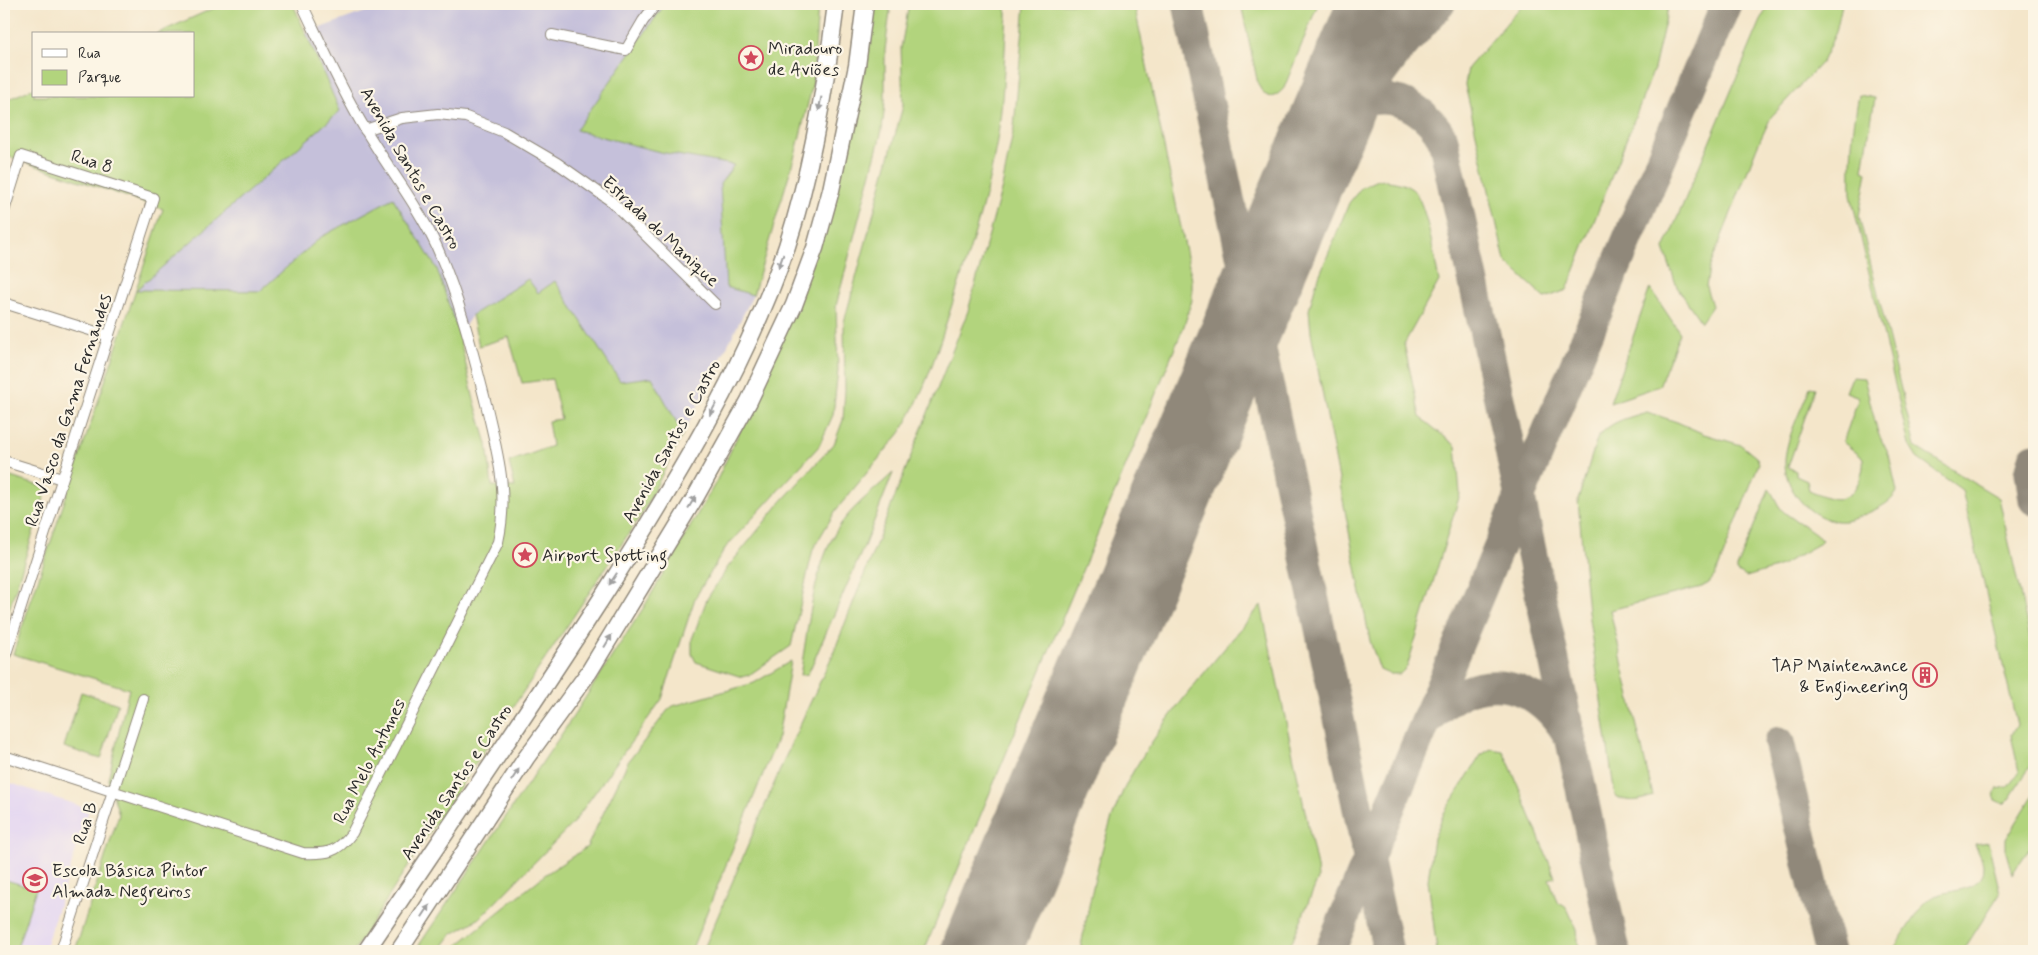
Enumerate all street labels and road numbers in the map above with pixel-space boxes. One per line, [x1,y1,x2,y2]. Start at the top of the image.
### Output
street label: Avenida Santos e Castro [354,83,466,254]
street label: Rua 8 [68,144,116,180]
street label: Estrada do Manique [597,171,724,292]
street label: Rua Vasco da Gama Fernandes [20,291,118,530]
street label: Avenida Santos e Castro [617,355,727,527]
street label: Rua Melo Antunes [328,695,412,828]
street label: Avenida Santos e Castro [396,700,518,865]
street label: Rua B [68,799,104,848]

